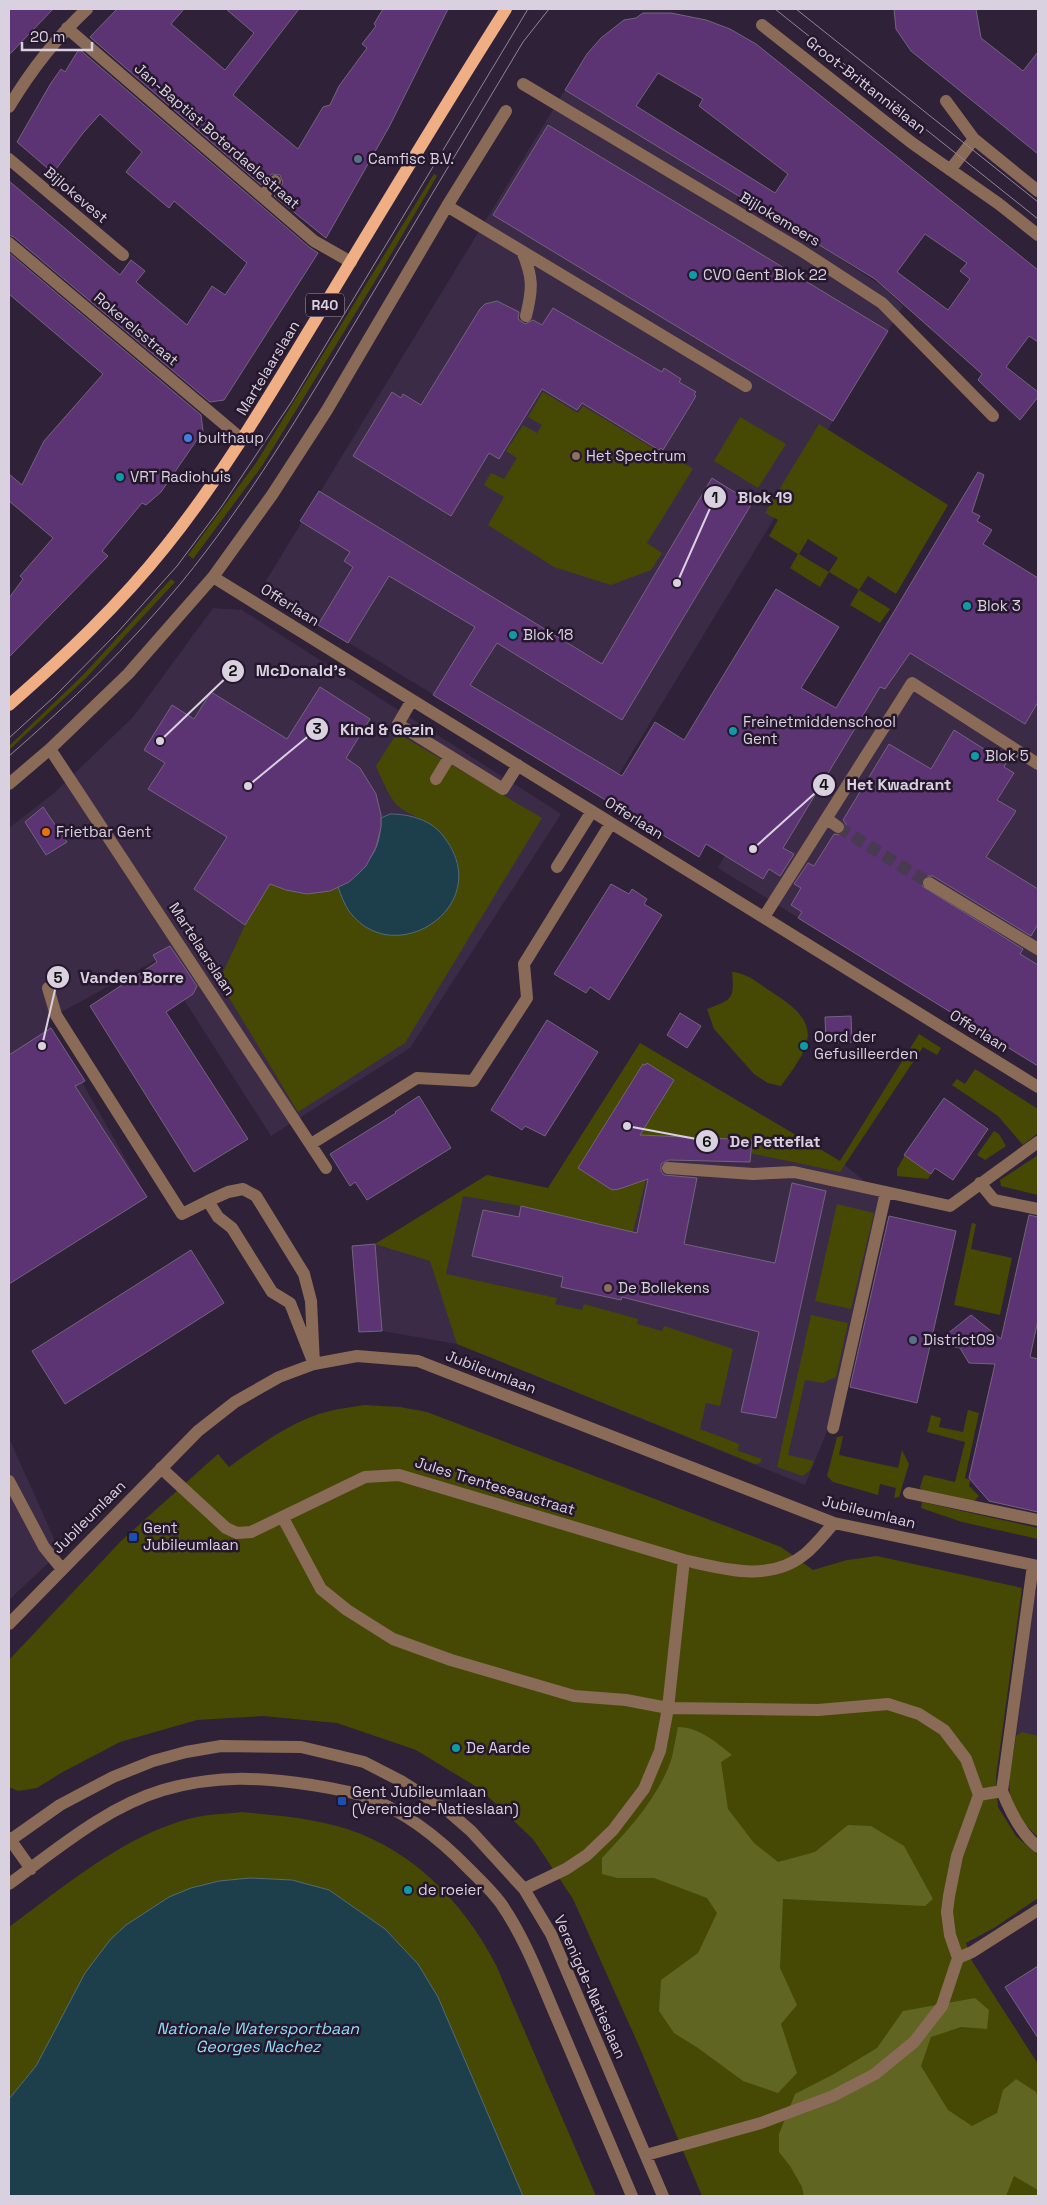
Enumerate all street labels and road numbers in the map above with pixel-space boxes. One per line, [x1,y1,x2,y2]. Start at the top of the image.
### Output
street label: Groot-Brittanniëlaan [802,32,930,138]
street label: Jan-Baptist Boterdaelestraat [131,59,304,213]
street label: Bijlokevest [40,162,112,227]
street label: Bijlokemeers [736,187,824,250]
street label: Rokerelsstraat [90,288,183,370]
road number: R40 [306,294,344,316]
street label: Martelaarslaan [232,317,303,419]
street label: Offerlaan [257,579,323,630]
street label: Offerlaan [601,792,667,843]
street label: Martelaarslaan [165,899,240,999]
street label: Offerlaan [946,1005,1012,1056]
street label: Jubileumlaan [443,1345,539,1398]
street label: Jules Trenteseaustraat [413,1452,577,1519]
street label: Jubileumlaan [48,1476,129,1557]
street label: Jubileumlaan [820,1491,918,1532]
street label: Verenigde-Natieslaan [550,1912,631,2062]

